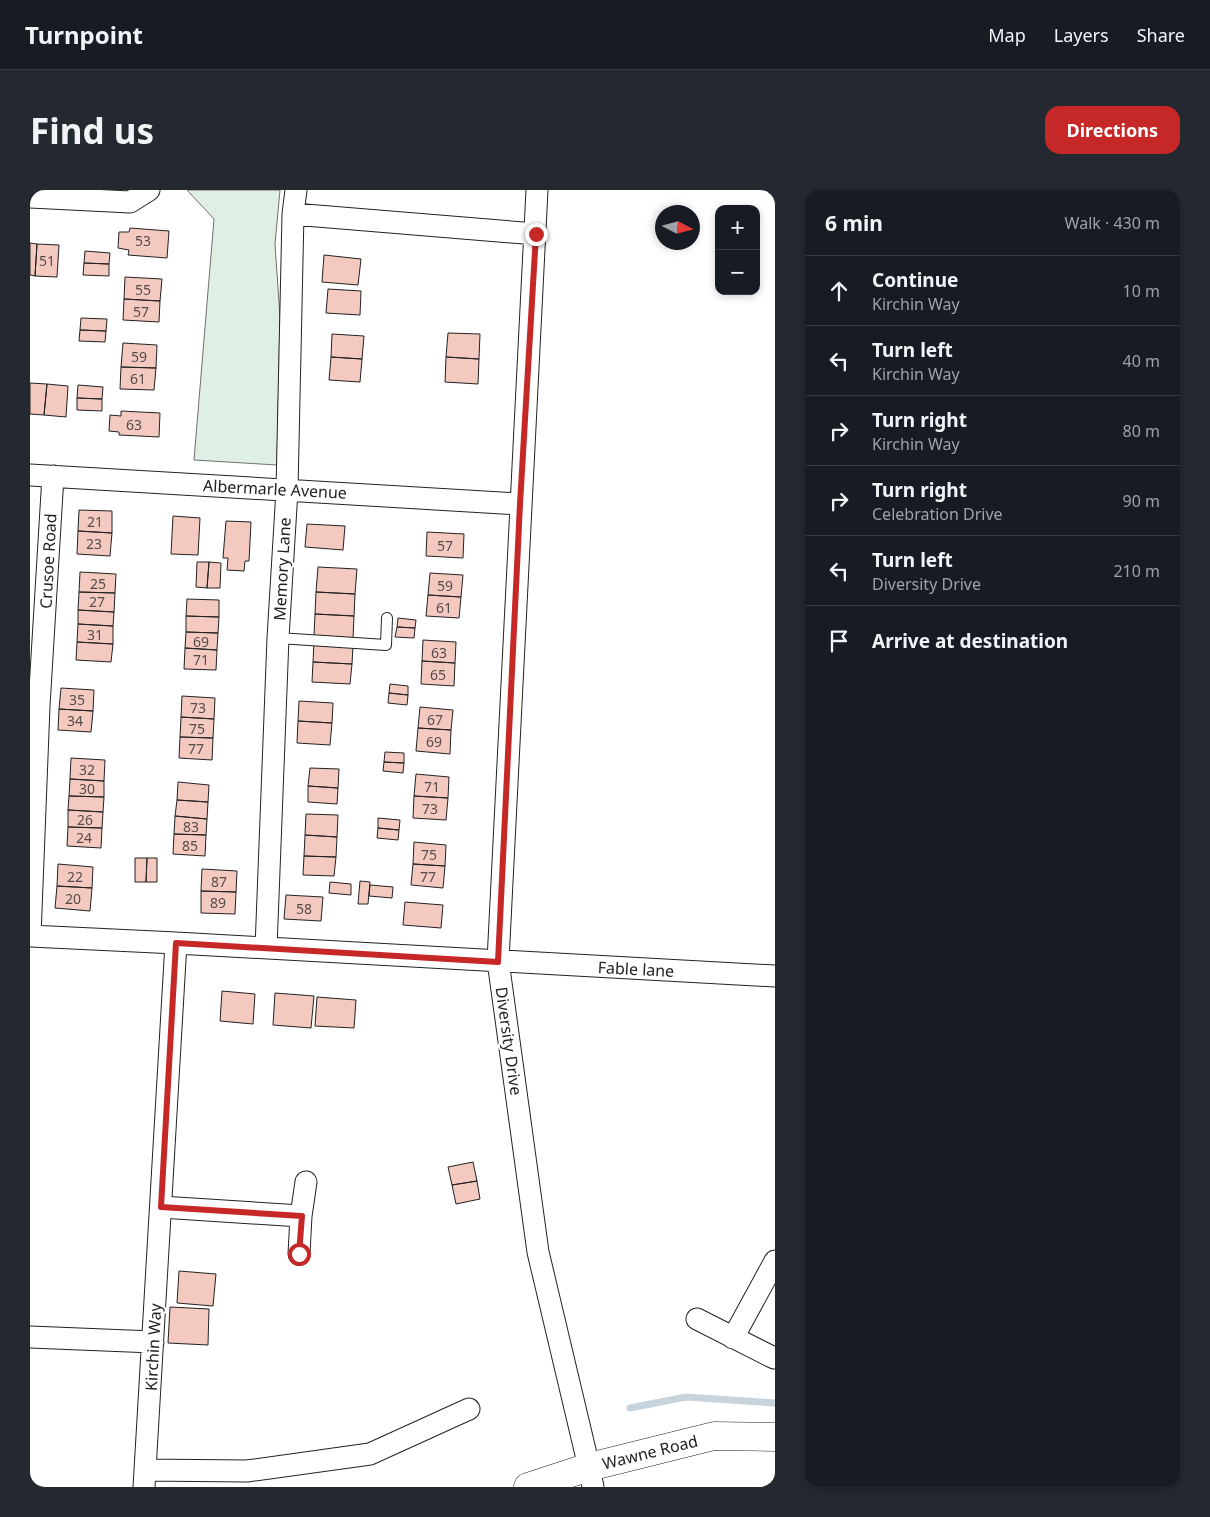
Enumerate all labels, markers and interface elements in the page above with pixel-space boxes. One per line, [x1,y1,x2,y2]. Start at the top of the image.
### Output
text: Turnpoint [25,18,143,51]
text: Map [988,23,1026,47]
text: Layers [1054,23,1109,47]
text: Share [1137,23,1185,47]
button: Directions [1045,106,1180,154]
text: Find us [30,107,154,154]
north arrow [655,205,700,250]
map controls [715,205,760,295]
button: + [715,205,760,250]
text: 6 min [825,209,883,237]
text: Walk · 430 m [1065,212,1160,234]
route end [525,223,548,246]
house number: 53 [135,231,151,250]
button: − [715,250,760,295]
house number: 51 [39,251,55,270]
text: Continue [872,267,958,293]
icon: ahead [825,277,853,305]
house number: 55 [135,280,151,299]
text: 10 m [1123,280,1160,302]
text: Kirchin Way [872,293,960,315]
house number: 57 [133,302,149,321]
text: Turn left [872,337,953,363]
house number: 59 [131,347,147,366]
icon: left [825,347,853,375]
text: 40 m [1123,350,1160,372]
text: Kirchin Way [872,363,960,385]
house number: 61 [130,369,146,388]
text: Turn right [872,407,967,433]
house number: 63 [126,415,142,434]
icon: right [825,417,853,445]
text: 80 m [1123,420,1160,442]
text: Kirchin Way [872,433,960,455]
street label: Albermarle Avenue [203,474,347,504]
text: Turn right [872,477,967,503]
icon: right [825,487,853,515]
text: 90 m [1123,490,1160,512]
text: Celebration Drive [872,503,1003,525]
house number: 21 [87,512,103,531]
street label: Crusoe Road [35,513,61,609]
street label: Memory Lane [268,517,296,621]
house number: 23 [86,534,102,553]
house number: 57 [437,536,453,555]
text: Turn left [872,547,953,573]
icon: left [825,557,853,585]
text: 210 m [1113,560,1160,582]
text: Diversity Drive [872,573,981,595]
house number: 25 [90,574,106,593]
house number: 59 [437,576,453,595]
house number: 27 [89,592,105,611]
house number: 61 [436,598,452,617]
house number: 31 [87,625,103,644]
icon: arrive [825,627,853,655]
text: Arrive at destination [872,628,1068,654]
house number: 69 [193,632,209,651]
house number: 63 [431,643,447,662]
house number: 71 [193,650,209,669]
house number: 65 [430,665,446,684]
house number: 35 [69,690,85,709]
house number: 73 [190,698,206,717]
house number: 67 [427,710,443,729]
house number: 34 [67,711,83,730]
house number: 75 [189,719,205,738]
house number: 69 [426,732,442,751]
house number: 77 [188,739,204,758]
house number: 32 [79,760,95,779]
house number: 71 [424,777,440,796]
house number: 30 [79,779,95,798]
house number: 73 [422,799,438,818]
house number: 26 [77,810,93,829]
house number: 83 [183,817,199,836]
house number: 24 [76,828,92,847]
house number: 85 [182,836,198,855]
house number: 75 [421,845,437,864]
house number: 22 [67,867,83,886]
house number: 77 [420,867,436,886]
house number: 87 [211,872,227,891]
house number: 20 [65,889,81,908]
house number: 89 [210,893,226,912]
house number: 58 [296,899,312,918]
street label: Fable lane [597,956,675,982]
street label: Diversity Drive [491,985,527,1097]
route start [288,1243,311,1266]
street label: Kirchin Way [140,1302,166,1391]
street label: Wawne Road [600,1430,700,1474]

